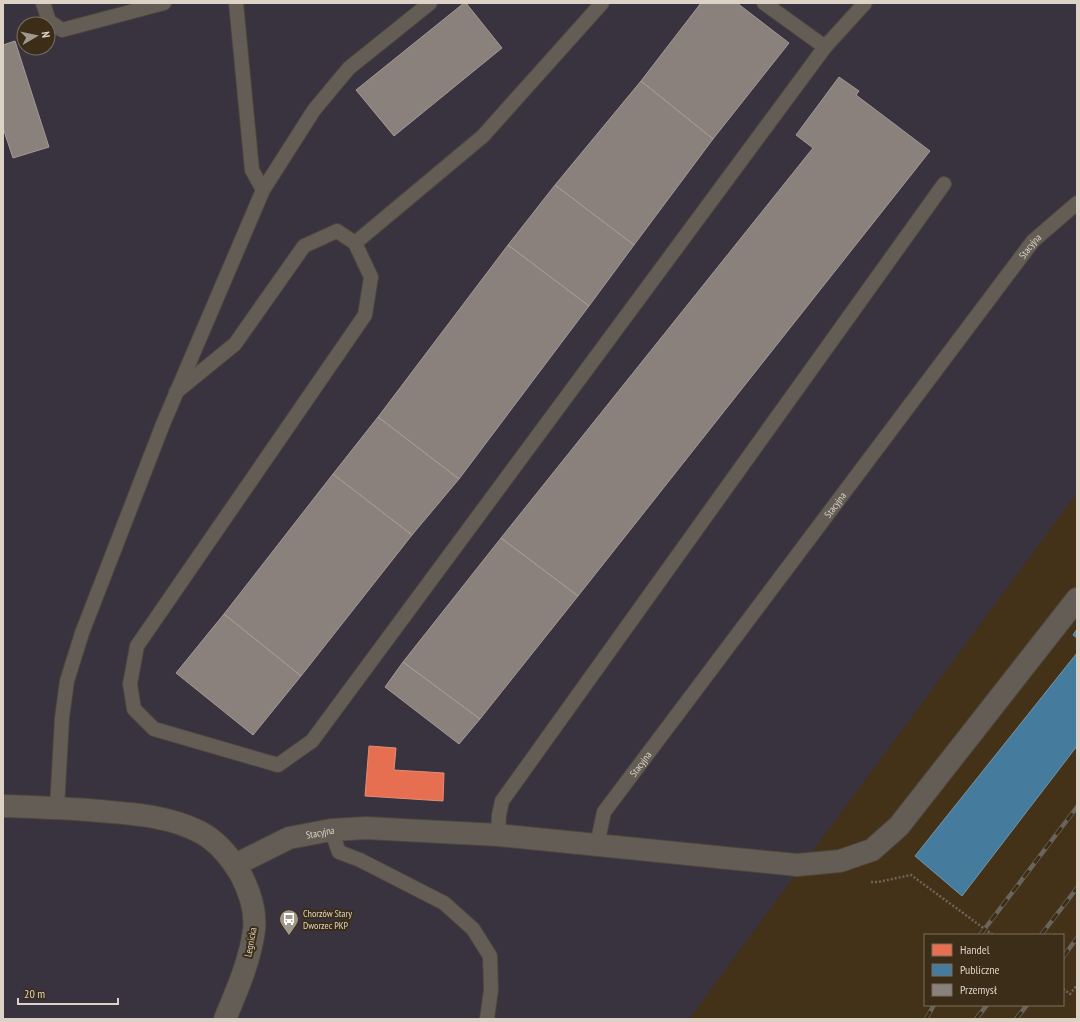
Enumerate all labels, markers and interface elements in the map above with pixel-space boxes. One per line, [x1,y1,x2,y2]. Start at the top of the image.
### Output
north arrow [16,16,56,56]
text: N [38,30,53,39]
street label: Stacyjna [1016,231,1044,261]
street label: Stacyjna [821,490,849,521]
street label: Stacyjna [627,749,654,780]
street label: Stacyjna [305,824,335,842]
place label: Chorzów Stary Dworzec PKP [303,907,352,932]
bus stop icon: Chorzów Stary Dworzec PKP [278,908,300,936]
street label: Legnicka [241,926,260,958]
legend [924,934,1064,1006]
text: Handel [960,942,990,957]
text: Publiczne [960,962,1000,977]
scale bar [18,980,118,1006]
text: Przemysł [960,982,997,997]
text: 20 m [24,986,45,1001]

